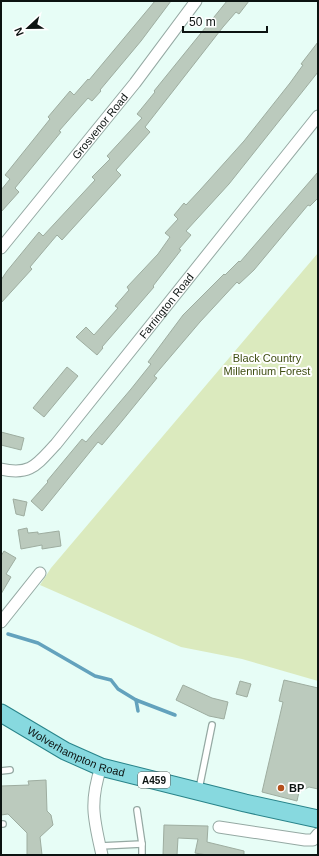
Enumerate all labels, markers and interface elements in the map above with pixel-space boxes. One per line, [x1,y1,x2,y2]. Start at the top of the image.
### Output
north arrow [8,8,48,48]
scale bar [183,8,267,34]
text: 50 m [189,15,216,29]
text: N [12,26,26,38]
street label: Grosvenor Road [70,91,130,161]
street label: Farrington Road [137,271,196,341]
park label: Black Country Millennium Forest [224,352,310,377]
street label: Wolverhampton Road [25,724,126,779]
road number: A459 [138,772,170,788]
place label: BP [289,782,304,794]
marker: BP [276,783,286,793]

